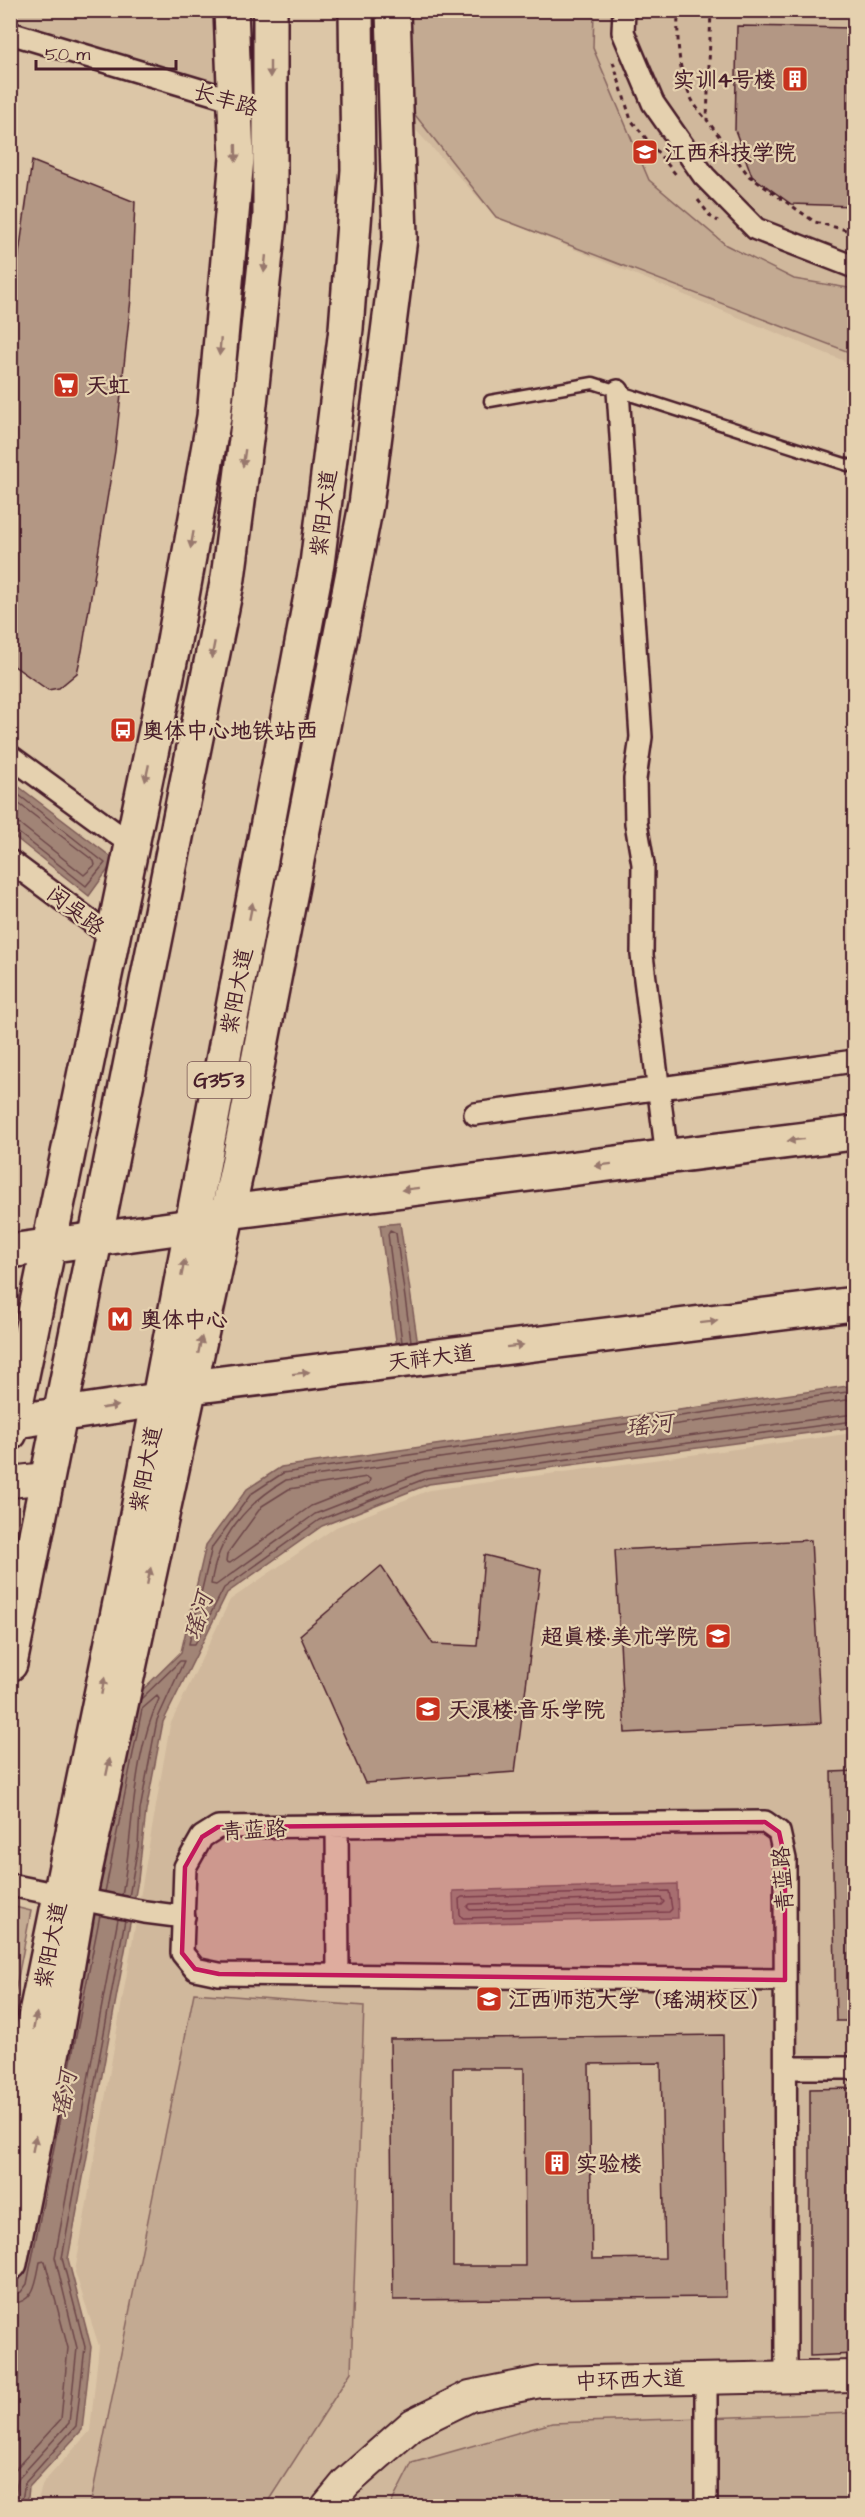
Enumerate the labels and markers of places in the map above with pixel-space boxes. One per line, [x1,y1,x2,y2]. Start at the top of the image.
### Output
building icon: 实训4号楼 [780,64,810,94]
place label: 实训4号楼 [673,65,776,96]
school or university icon: 江西科技学院 [630,137,660,167]
place label: 江西科技学院 [664,138,796,169]
supermarket icon: 天虹 [51,370,81,400]
place label: 天虹 [86,371,130,402]
bus stop icon: 奥体中心地铁站西 [108,715,138,745]
place label: 奥体中心地铁站西 [142,716,318,747]
metro station icon: 奥体中心 [105,1304,135,1334]
place label: 奥体中心 [140,1305,228,1336]
school or university icon: 超真楼·美术学院 [703,1621,733,1651]
place label: 超真楼·美术学院 [541,1622,698,1653]
school or university icon: 天浪楼·音乐学院 [413,1694,443,1724]
place label: 天浪楼·音乐学院 [448,1695,605,1726]
school or university icon: 江西师范大学（瑶湖校区） [474,1984,504,2014]
place label: 江西师范大学（瑶湖校区） [508,1985,772,2016]
building icon: 实验楼 [542,2148,572,2178]
place label: 实验楼 [576,2149,642,2180]

